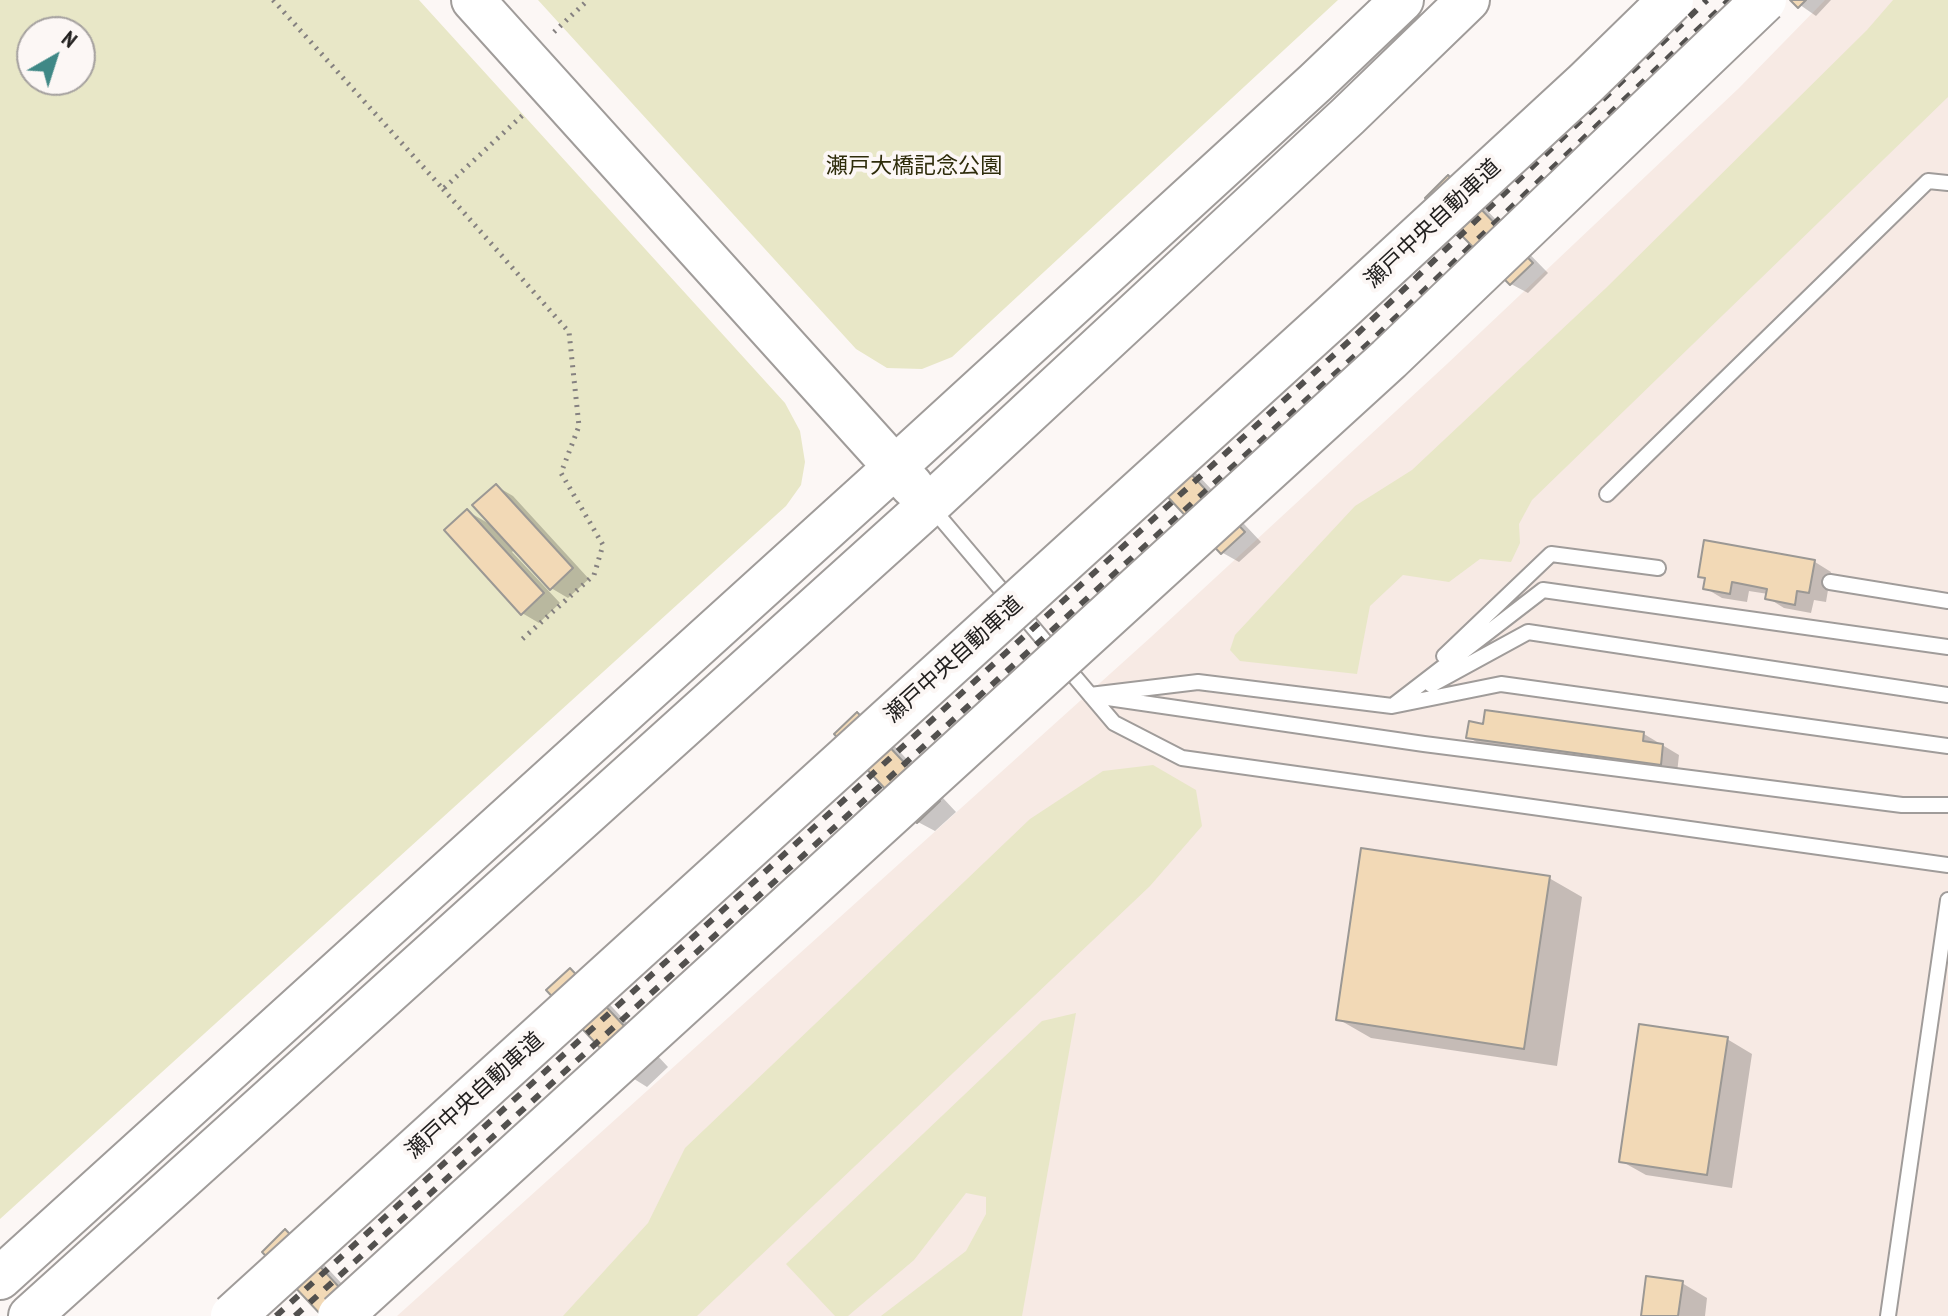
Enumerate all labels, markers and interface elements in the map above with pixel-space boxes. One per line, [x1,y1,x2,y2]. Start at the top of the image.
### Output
north arrow [16,16,96,96]
text: N [56,24,83,54]
park label: 瀬戸大橋記念公園 [826,154,1002,180]
street label: 瀬戸中央自動車道 [1360,154,1506,294]
street label: 瀬戸中央自動車道 [880,591,1028,729]
street label: 瀬戸中央自動車道 [401,1027,549,1165]

